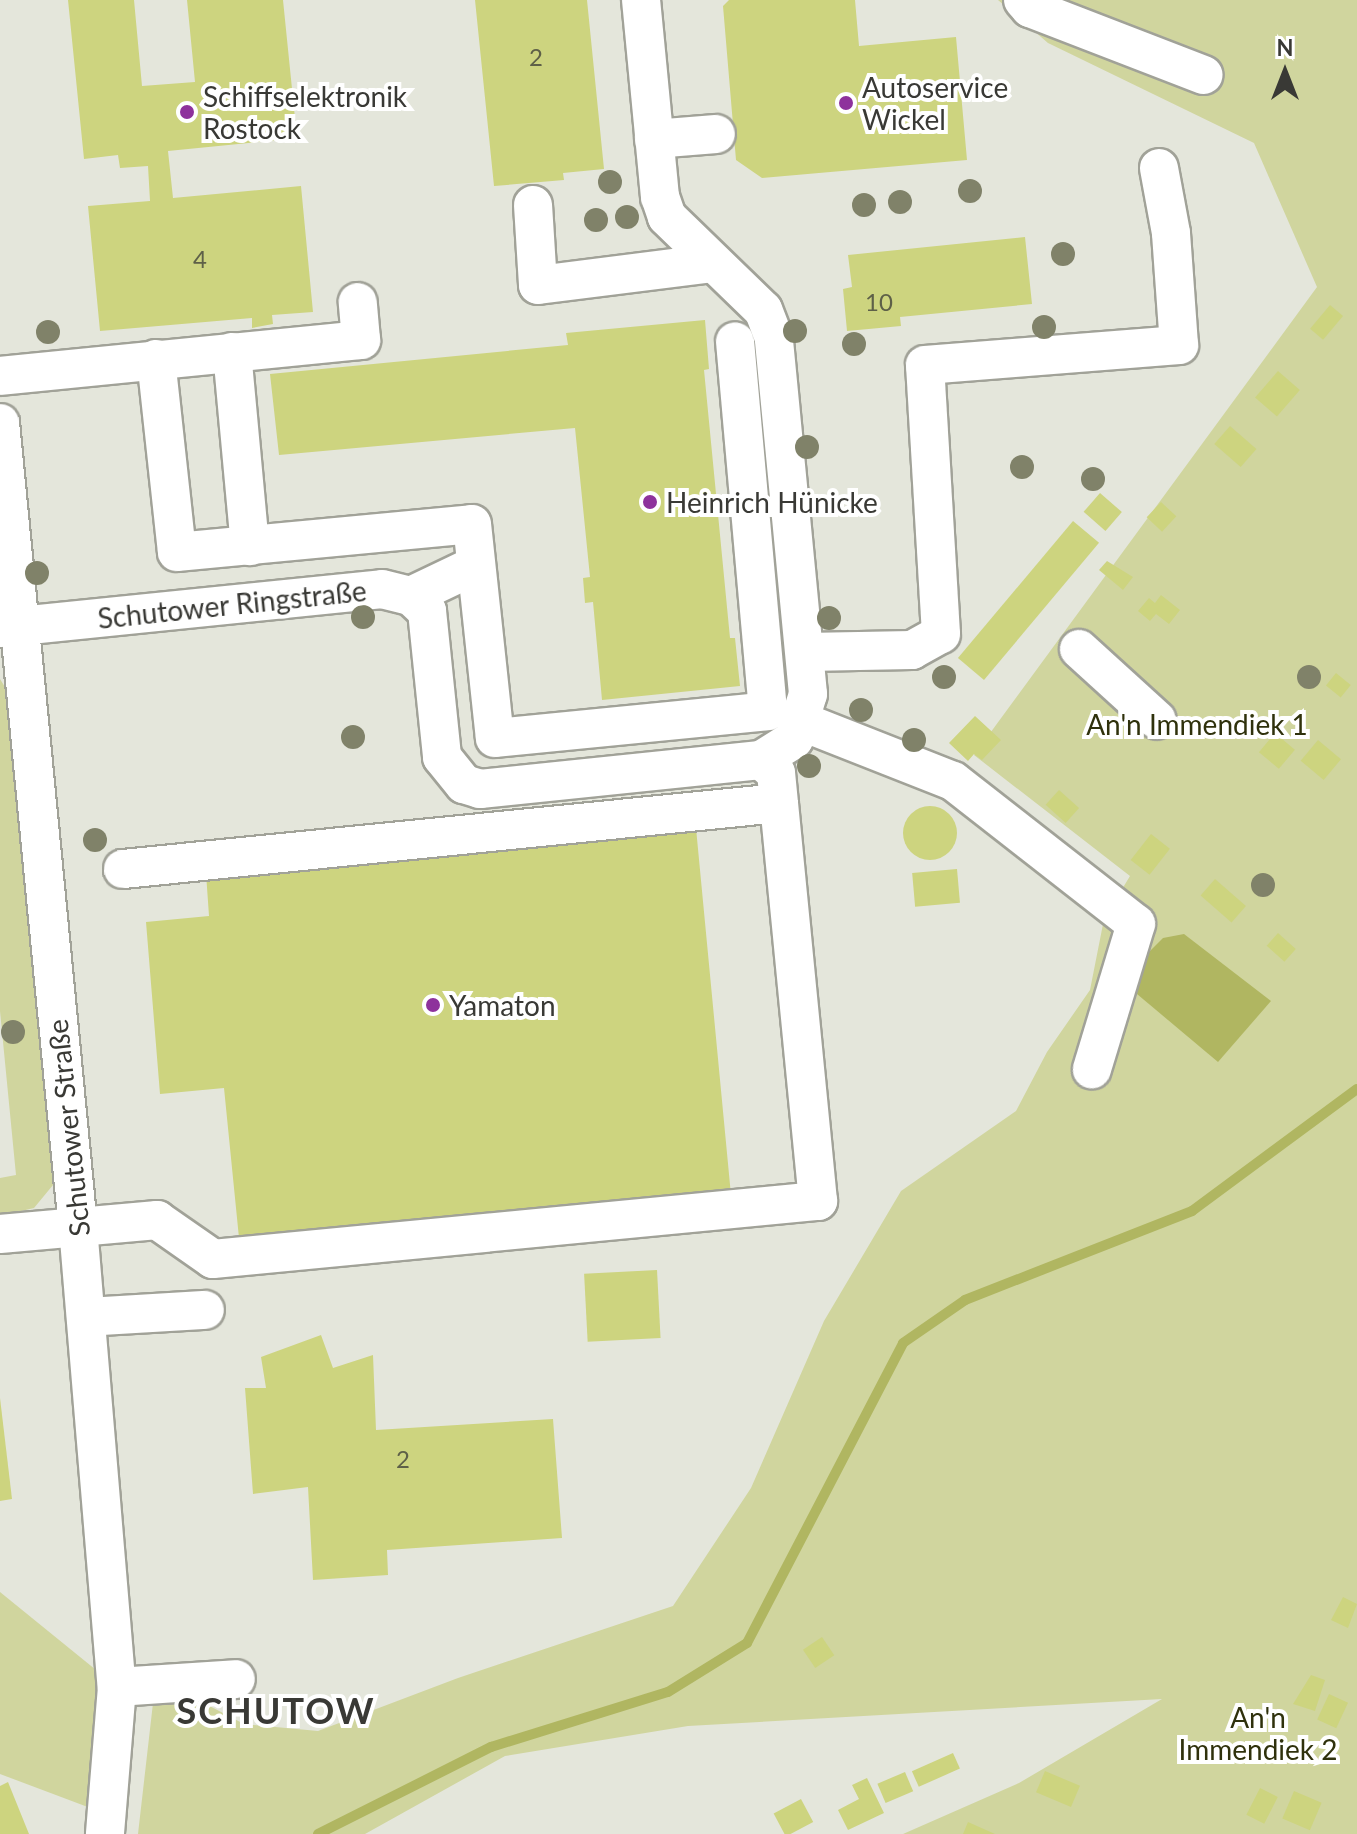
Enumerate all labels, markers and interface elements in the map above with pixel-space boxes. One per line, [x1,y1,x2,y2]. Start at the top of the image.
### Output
north arrow [1245,32,1325,112]
text: N [1277,34,1293,61]
house number: 2 [529,43,543,71]
place label: Autoservice Wickel [862,70,1008,136]
place label: Schiffselektronik Rostock [203,79,407,145]
marker: Autoservice Wickel [837,94,855,112]
marker: Schiffselektronik Rostock [178,103,196,121]
house number: 4 [193,245,207,273]
house number: 10 [865,288,893,316]
place label: Heinrich Hünicke [666,485,878,519]
marker: Heinrich Hünicke [641,493,659,511]
street label: Schutower Ringstraße [96,573,368,635]
park label: An'n Immendiek 1 [1086,707,1308,741]
place label: Yamaton [449,988,556,1022]
marker: Yamaton [424,996,442,1014]
street label: Schutower Straße [40,1017,96,1239]
house number: 2 [396,1445,410,1473]
district label: SCHUTOW [176,1689,376,1733]
park label: An'n Immendiek 2 [1179,1700,1337,1766]

